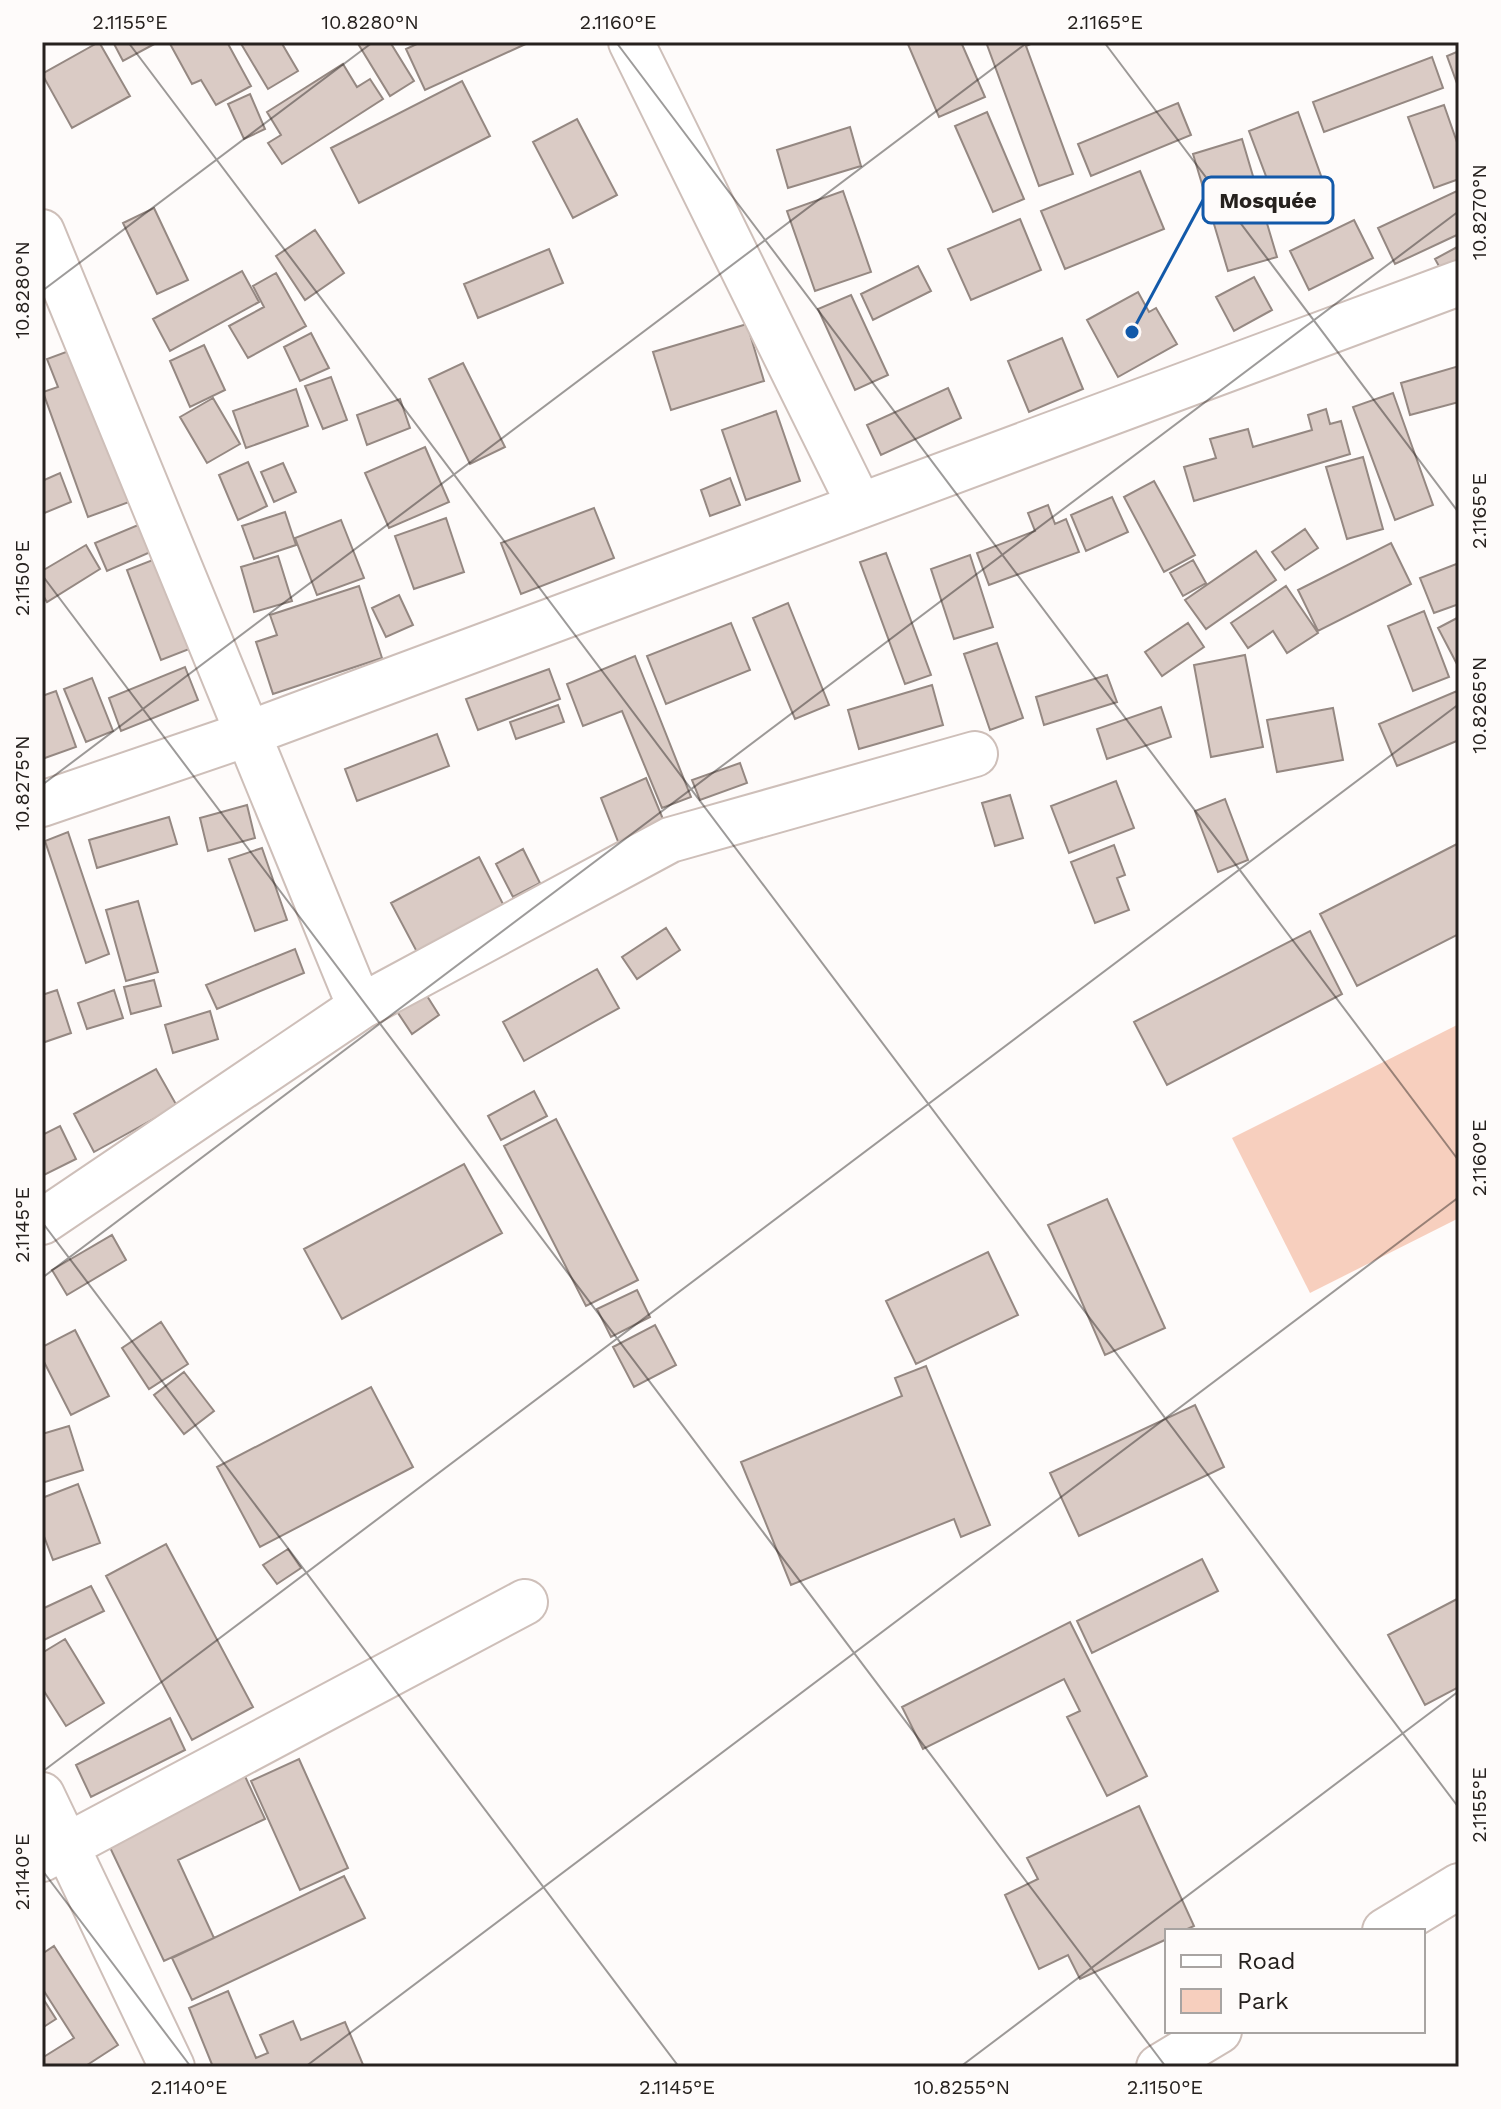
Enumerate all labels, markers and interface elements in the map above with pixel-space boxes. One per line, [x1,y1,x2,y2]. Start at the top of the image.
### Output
text: 2.1155°E [92,10,168,34]
text: 10.8280°N [321,10,419,34]
text: 2.1160°E [580,10,656,34]
text: 2.1165°E [1067,10,1143,34]
text: 10.8270°N [1467,164,1491,260]
callout: Mosquée [1203,177,1333,223]
text: Mosquée [1219,188,1317,213]
text: 10.8280°N [10,241,34,339]
text: 2.1165°E [1467,473,1491,549]
text: 2.1150°E [10,540,34,616]
text: 10.8265°N [1467,657,1491,753]
text: 10.8275°N [10,735,34,831]
text: 2.1160°E [1467,1120,1491,1196]
text: 2.1145°E [10,1187,34,1263]
text: 2.1155°E [1467,1767,1491,1843]
text: 2.1140°E [10,1834,34,1910]
legend [1165,1929,1425,2033]
text: Road [1237,1947,1296,1975]
text: Park [1237,1987,1289,2015]
text: 2.1140°E [151,2075,227,2099]
text: 2.1145°E [639,2075,715,2099]
text: 10.8255°N [914,2075,1010,2099]
text: 2.1150°E [1127,2075,1203,2099]

